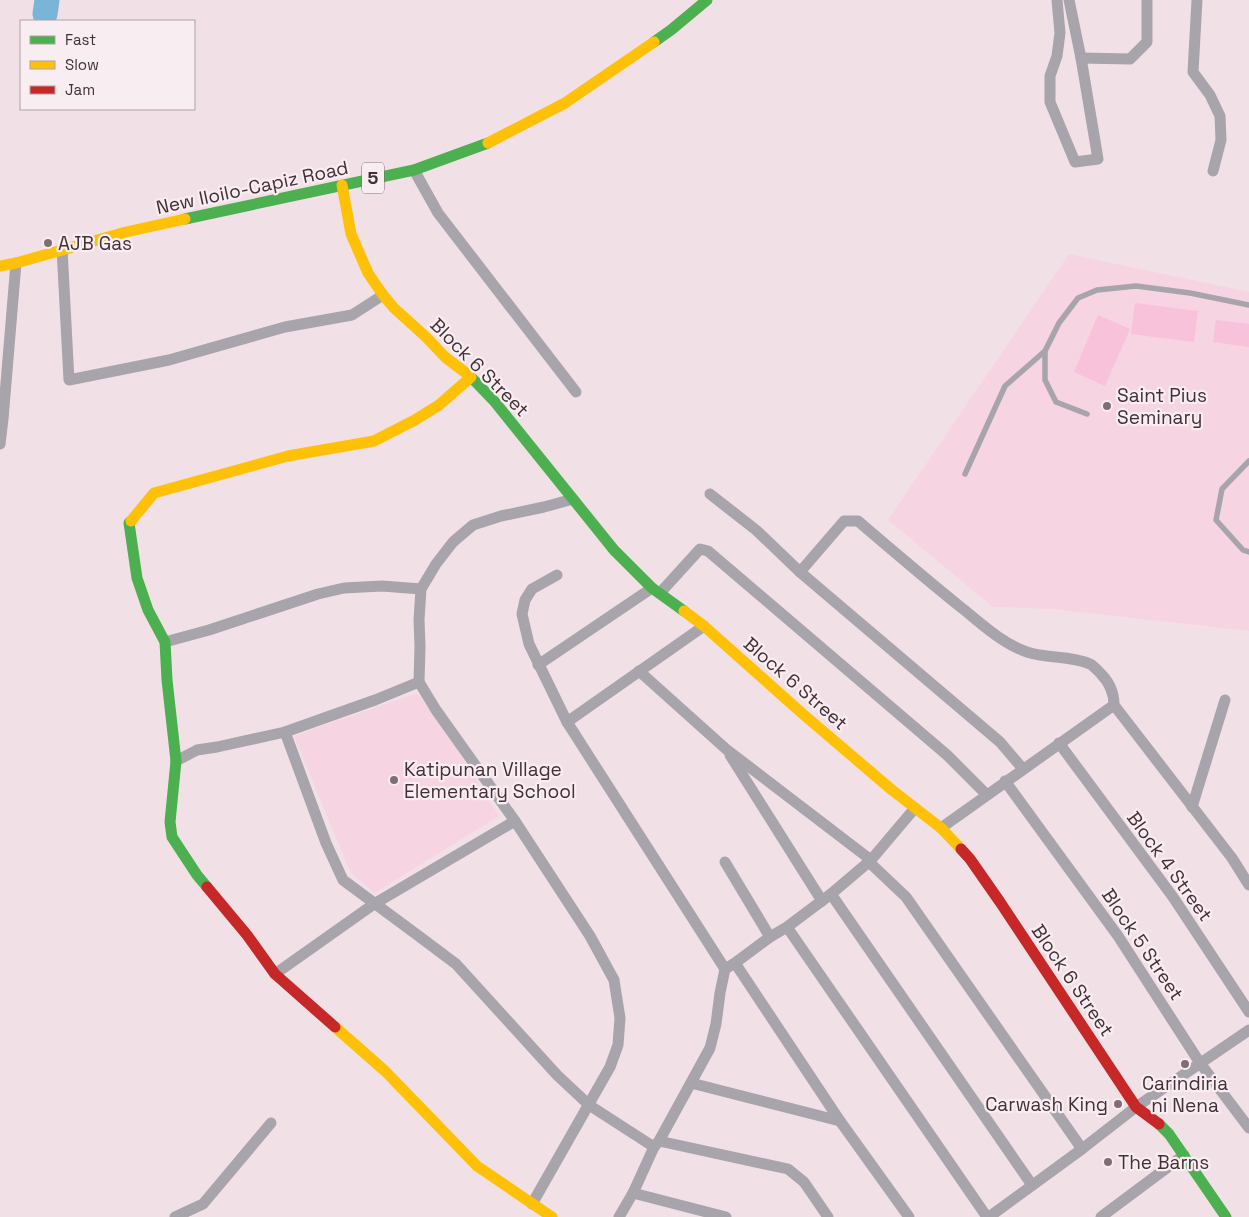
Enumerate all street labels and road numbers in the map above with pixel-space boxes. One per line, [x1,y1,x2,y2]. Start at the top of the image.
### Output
street label: New Iloilo-Capiz Road [154,155,351,220]
road number: 5 [362,162,384,194]
street label: Block 6 Street [425,313,534,422]
street label: Block 6 Street [738,631,853,735]
street label: Block 4 Street [1121,806,1218,926]
street label: Block 5 Street [1096,884,1189,1005]
street label: Block 6 Street [1026,919,1119,1041]

